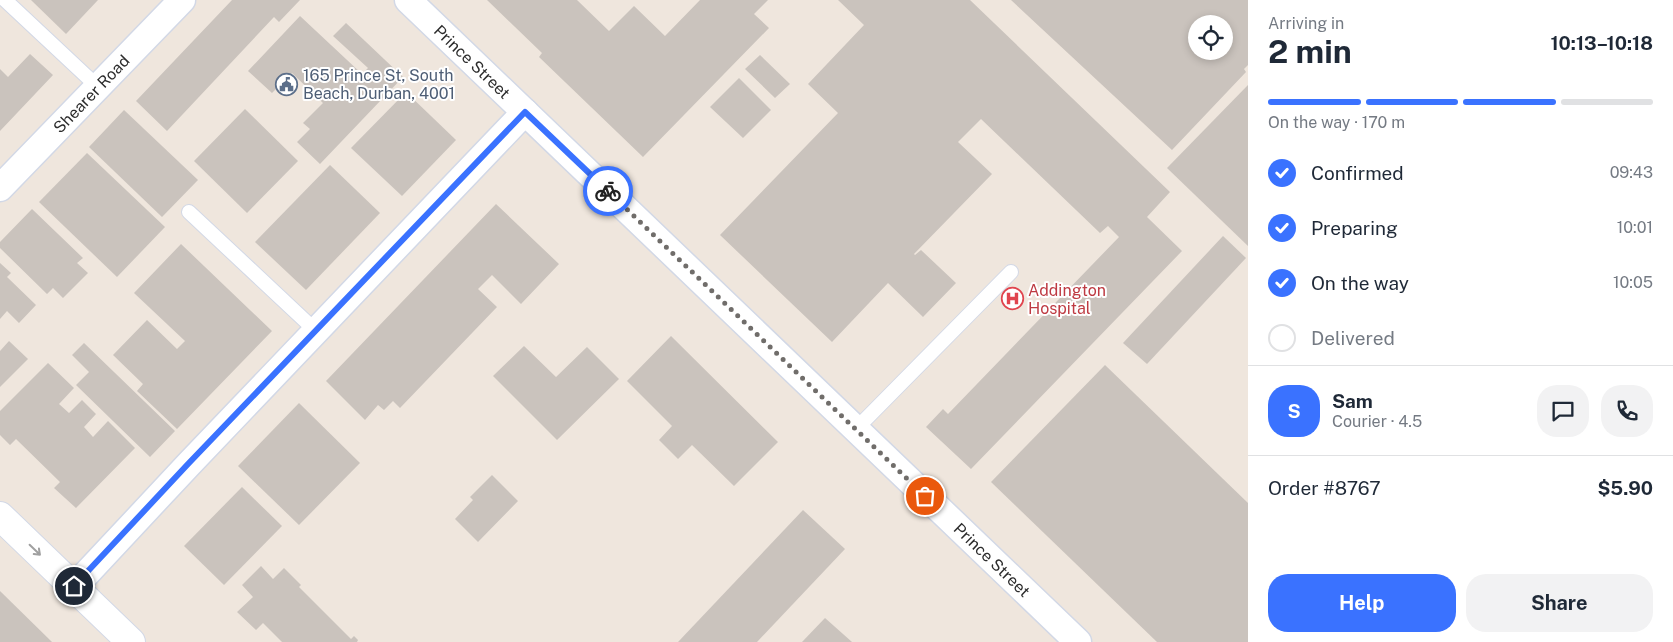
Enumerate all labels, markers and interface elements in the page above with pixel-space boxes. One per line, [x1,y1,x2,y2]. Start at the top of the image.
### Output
text: Arriving in [1268,14,1344,33]
map controls [1188,15,1233,60]
button: locate [1188,15,1233,60]
street label: Prince Street [430,21,514,102]
text: 10:13–10:18 [1550,32,1653,54]
text: 2 min [1268,33,1352,70]
street label: Shearer Road [49,51,133,137]
place label: 165 Prince St, South Beach, Durban, 4001 [303,66,455,103]
public building icon: 165 Prince St, South Beach, Durban, 4001 [275,72,299,96]
text: On the way · 170 m [1268,113,1405,132]
icon: check [1268,159,1296,187]
text: Confirmed [1311,162,1404,184]
text: 09:43 [1610,163,1653,182]
courier [583,166,633,216]
icon: bike [594,177,622,205]
icon: check [1268,214,1296,242]
text: Preparing [1311,217,1398,239]
text: 10:01 [1617,218,1653,237]
icon: check [1268,269,1296,297]
text: On the way [1311,272,1409,294]
text: 10:05 [1613,273,1653,292]
place label: Addington Hospital [1028,281,1106,318]
hospital icon: Addington Hospital [1000,287,1024,311]
text: Delivered [1311,327,1395,349]
button: chat [1537,385,1589,437]
button: phone [1601,385,1653,437]
text: Sam [1332,390,1373,412]
text: S [1287,400,1301,422]
text: Courier · 4.5 [1332,412,1422,431]
pin [904,475,946,517]
text: Order #8767 [1268,477,1381,499]
text: $5.90 [1597,477,1653,499]
icon: bag [911,482,939,510]
street label: Prince Street [950,519,1034,601]
one-way arrow [29,544,42,556]
pin [53,565,95,607]
icon: home [60,572,88,600]
button: Help [1268,574,1456,632]
button: Share [1466,574,1653,632]

